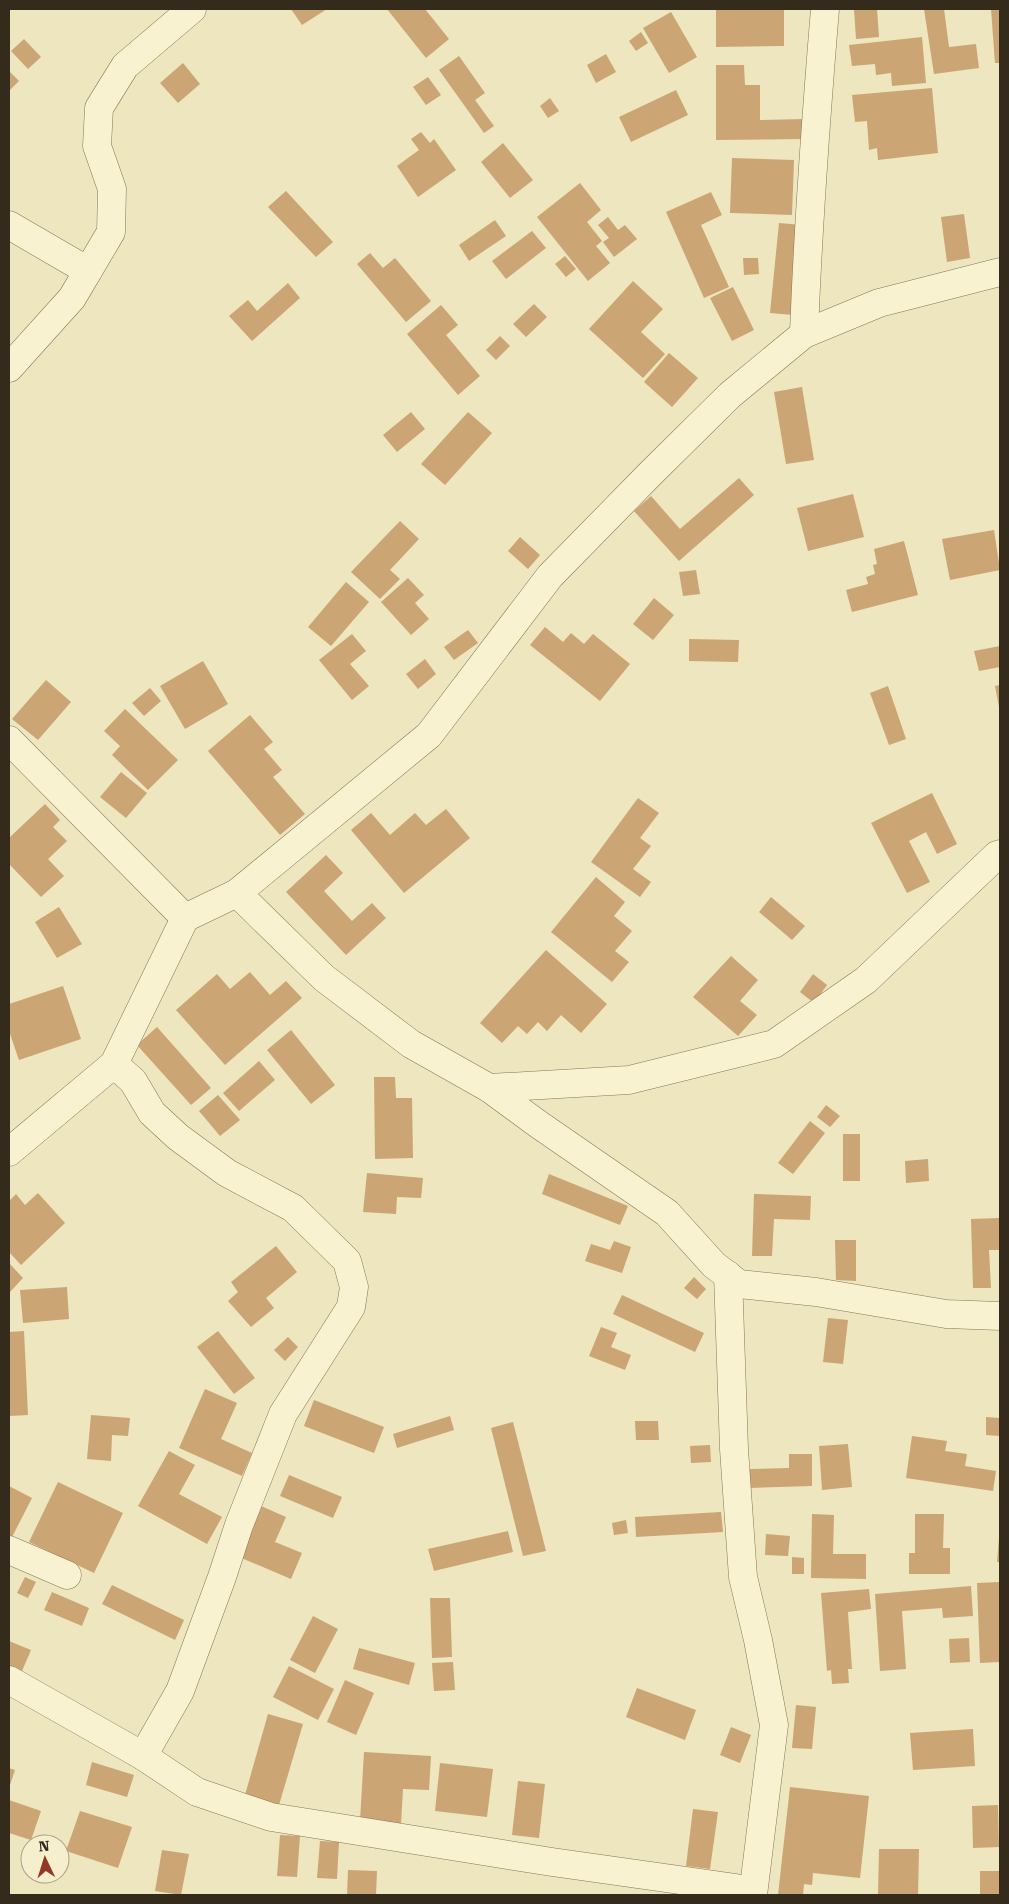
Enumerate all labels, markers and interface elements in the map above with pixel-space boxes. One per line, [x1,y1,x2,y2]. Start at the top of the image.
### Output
north arrow [20,1834,70,1884]
text: N [38,1838,50,1854]

